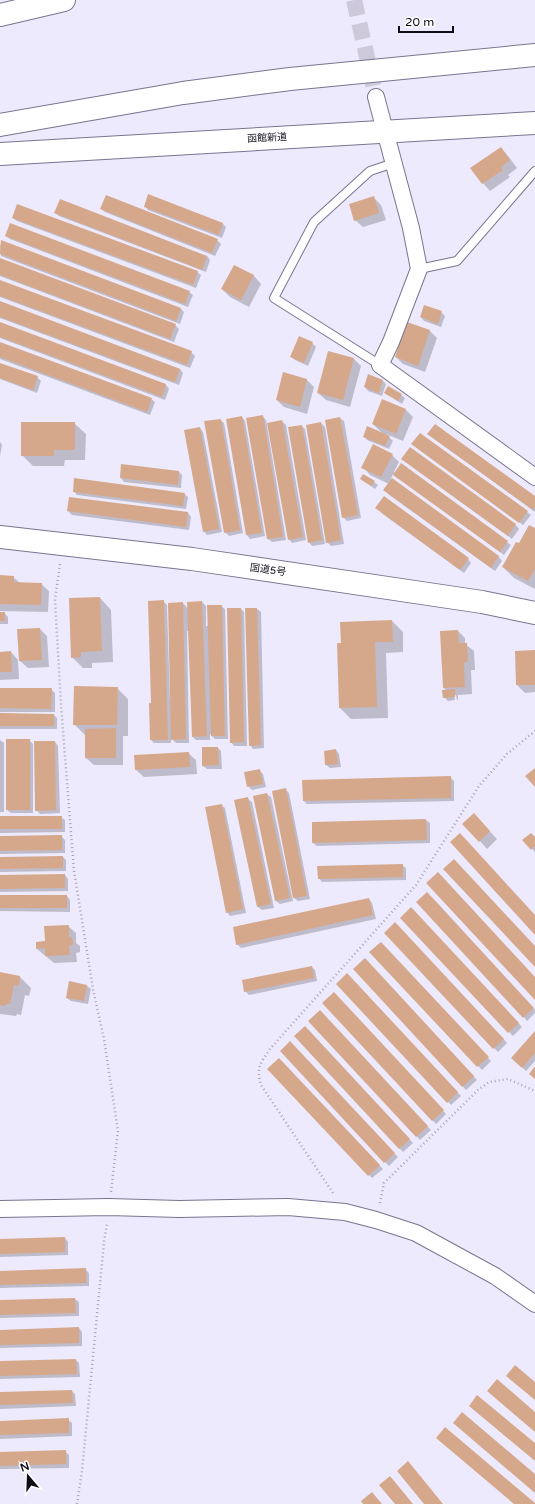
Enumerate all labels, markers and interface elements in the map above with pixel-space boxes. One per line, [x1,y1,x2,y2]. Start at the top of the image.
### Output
scale bar [399,8,453,34]
text: 20 m [405,15,434,29]
street label: 函館新道 [247,131,287,145]
street label: 国道5号 [249,562,287,578]
north arrow [8,1456,48,1496]
text: N [19,1459,31,1475]

